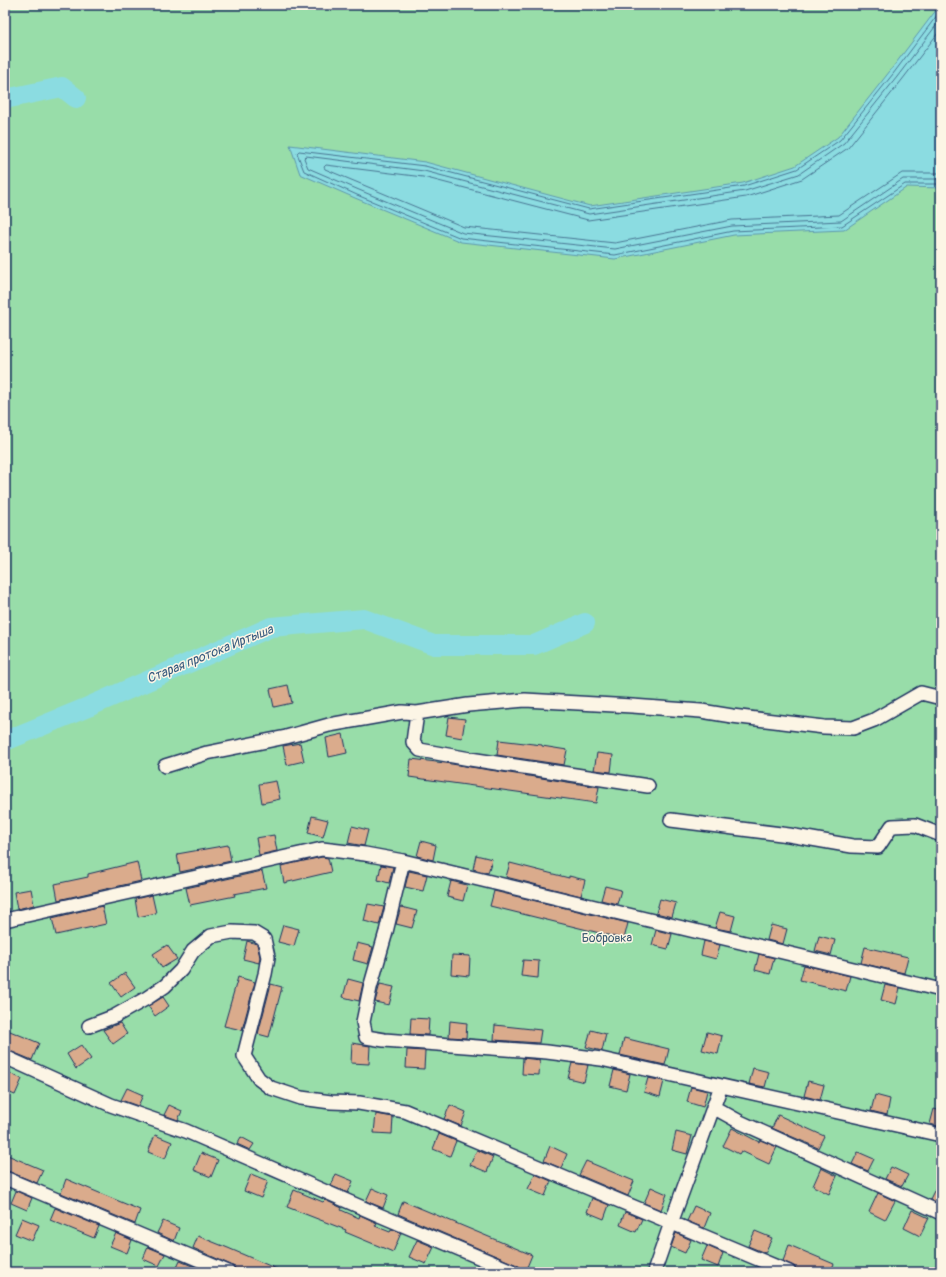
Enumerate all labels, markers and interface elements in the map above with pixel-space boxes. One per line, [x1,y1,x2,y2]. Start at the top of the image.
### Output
water label: Старая протока Иртыша [145,621,276,687]
park label: Бобровка [582,931,633,946]

